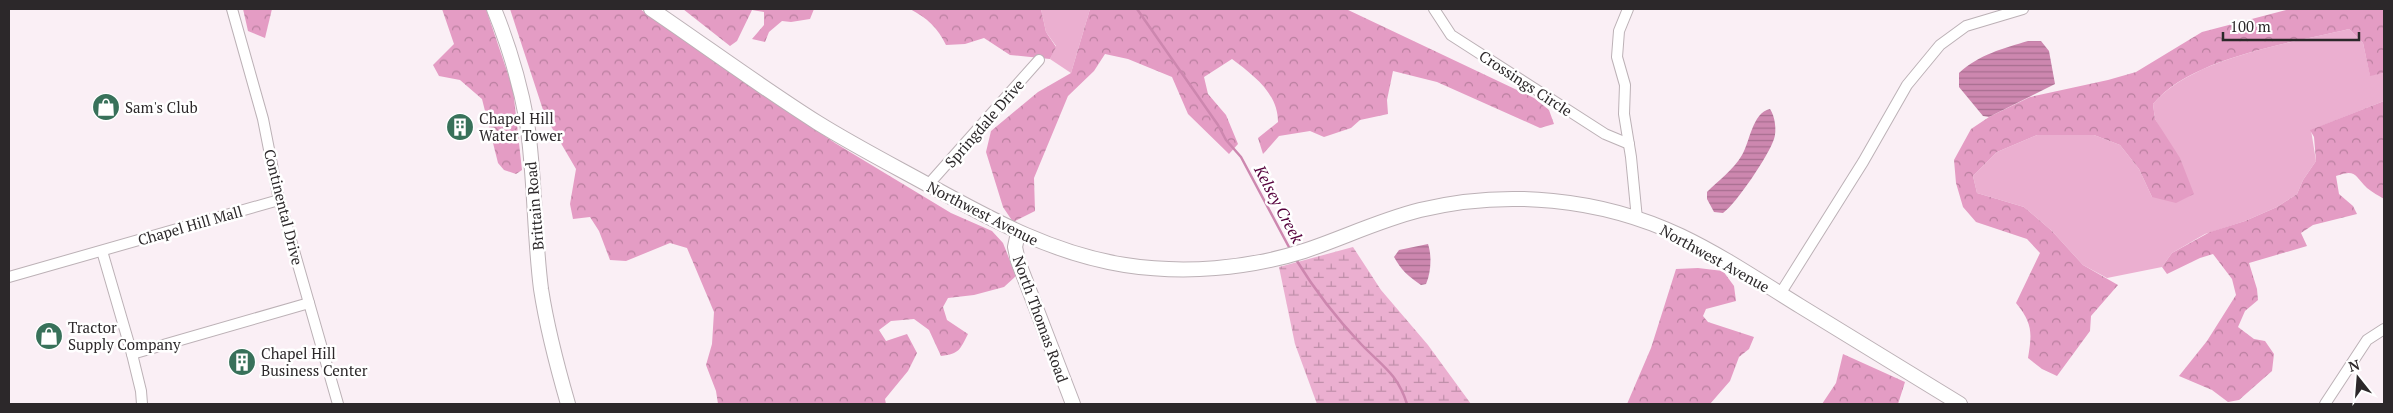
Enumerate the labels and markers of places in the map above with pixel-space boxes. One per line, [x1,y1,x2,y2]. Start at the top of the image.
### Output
shop icon: Sam's Club [91,92,121,122]
place label: Sam's Club [125,97,198,117]
place label: Chapel Hill Water Tower [479,108,563,145]
building icon: Chapel Hill Water Tower [445,112,475,142]
place label: Tractor Supply Company [68,317,181,354]
shop icon: Tractor Supply Company [34,321,64,351]
place label: Chapel Hill Business Center [261,343,368,380]
building icon: Chapel Hill Business Center [227,347,257,377]

